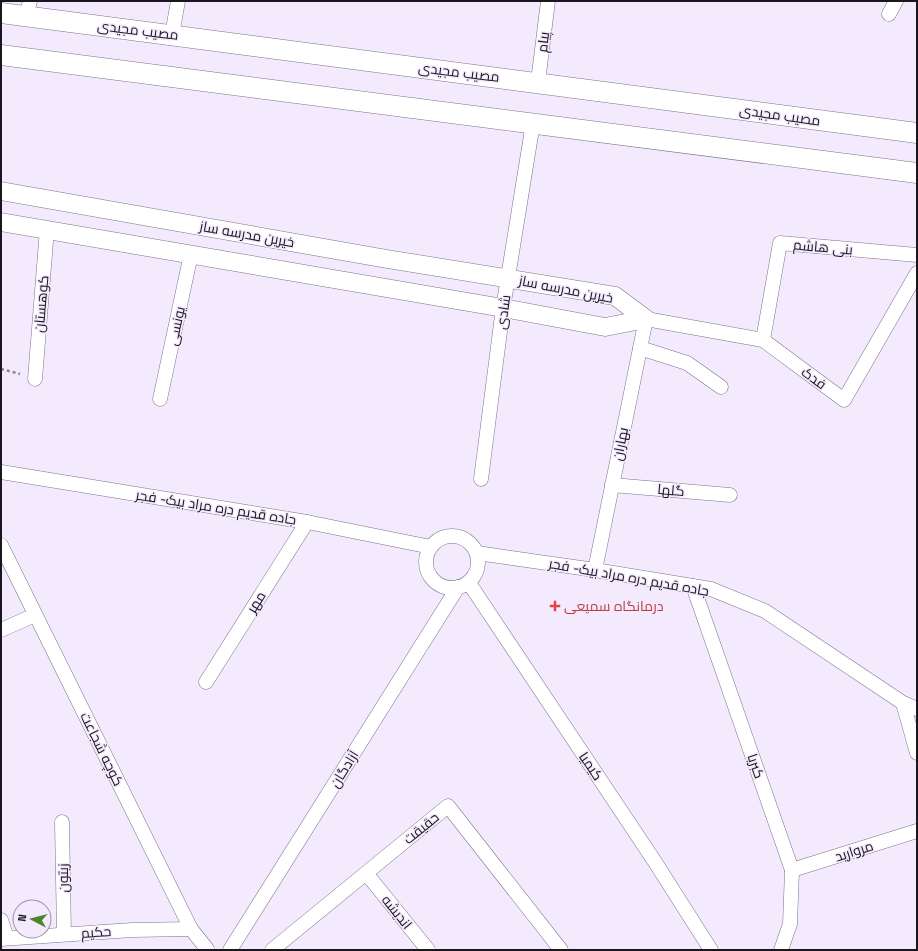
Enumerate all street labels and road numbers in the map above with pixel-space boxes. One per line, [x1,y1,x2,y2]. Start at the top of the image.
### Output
street label: مصیب مجیدی [96,16,180,44]
street label: پیام [533,30,554,54]
street label: مصیب مجیدی [417,58,501,86]
street label: مصیب مجیدی [738,100,822,130]
street label: خیرین مدرسه ساز [197,217,296,251]
street label: بنی هاشم [792,235,854,260]
street label: خیرین مدرسه ساز [516,271,615,307]
street label: کوهستان [30,275,52,333]
street label: شادی [491,293,515,331]
street label: یونسی [163,304,189,347]
street label: فدک [798,363,830,393]
street label: بهاران [608,426,632,462]
street label: گلها [657,480,685,500]
street label: جاده قدیم دره مراد بیک- فجر [133,485,298,530]
street label: جاده قدیم دره مراد بیک- فجر [546,554,711,601]
street label: مهر [242,588,270,617]
street label: کوچه شجاعت [75,709,128,789]
street label: آزادگان [326,747,363,791]
street label: کیمیا [575,748,607,784]
street label: کبریا [743,751,769,781]
street label: حقیقت [399,808,443,848]
street label: مروارید [832,836,876,866]
street label: زیتون [54,863,72,893]
street label: اندیشه [378,891,416,933]
street label: حکیم [80,922,112,943]

